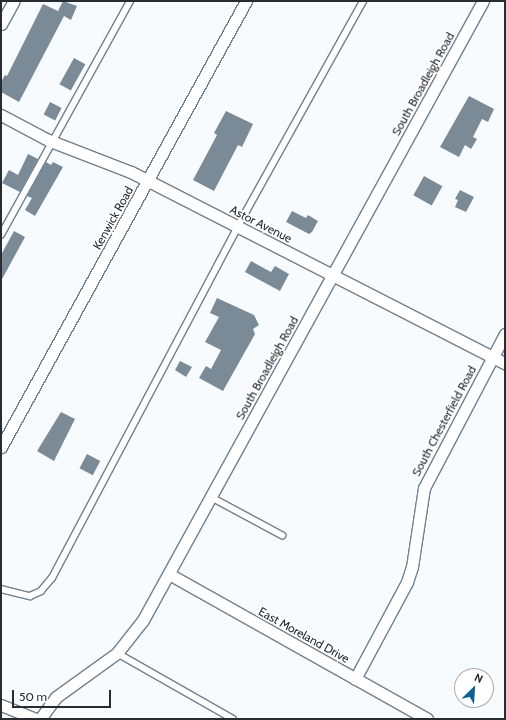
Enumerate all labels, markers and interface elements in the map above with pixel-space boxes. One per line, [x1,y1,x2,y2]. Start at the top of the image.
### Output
street label: South Broadleigh Road [389,30,457,138]
street label: Kenwick Road [90,184,136,252]
street label: Astor Avenue [228,202,294,246]
street label: South Broadleigh Road [233,314,301,422]
street label: South Chesterfield Road [409,363,479,479]
street label: East Moreland Drive [256,604,352,666]
north arrow [454,668,494,708]
text: N [472,670,485,686]
scale bar [14,682,113,708]
text: 50 m [19,689,47,704]

